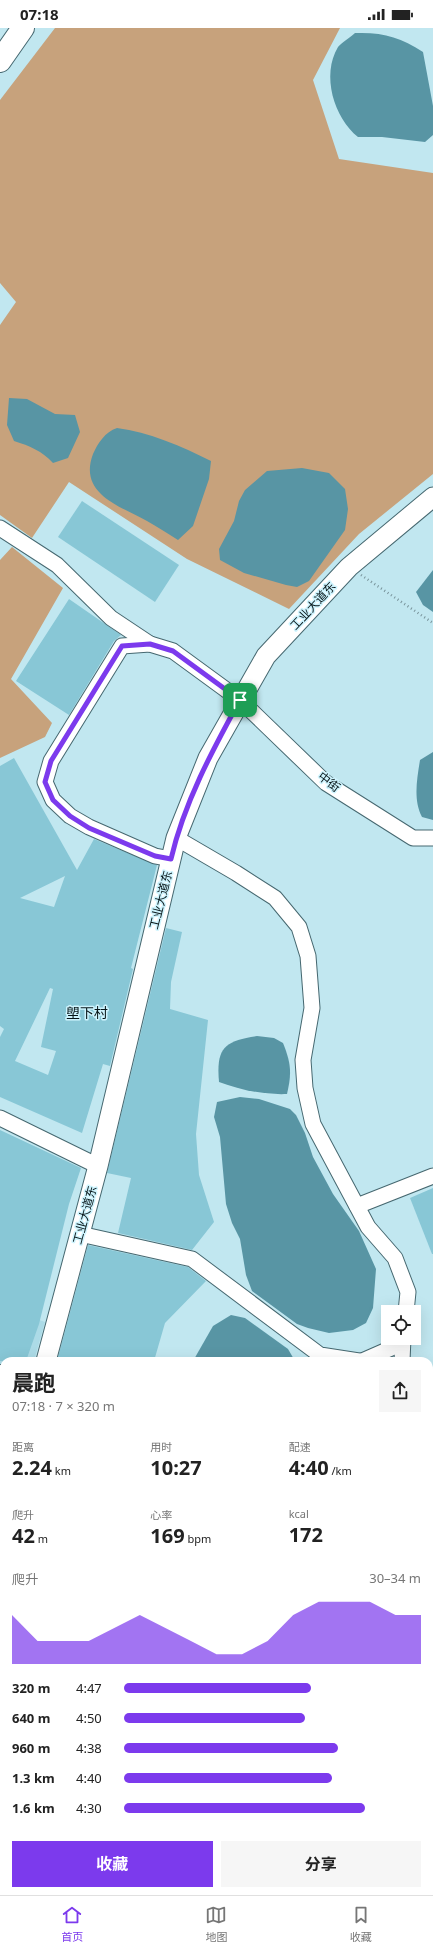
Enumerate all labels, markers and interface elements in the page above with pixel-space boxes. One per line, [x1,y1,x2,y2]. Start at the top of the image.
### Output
text: 07:18 [20,4,59,24]
street label: 工业大道东 [286,578,339,633]
pin [223,683,257,717]
icon: arrive [229,689,251,711]
street label: 中街 [315,768,344,796]
street label: 工业大道东 [145,869,176,931]
district label: 塱下村 [66,1003,108,1022]
street label: 工业大道东 [69,1184,100,1246]
map controls [381,1305,421,1345]
button: locate [381,1305,421,1345]
text: 晨跑 [12,1367,56,1397]
button: share [379,1370,421,1412]
text: 07:18 · 7 × 320 m [12,1397,115,1415]
text: 距离 [12,1439,34,1454]
text: 用时 [150,1439,172,1454]
text: 配速 [289,1439,311,1454]
text: 2.24 [12,1454,52,1481]
text: 10:27 [150,1454,202,1481]
text: 4:40 [289,1454,329,1481]
text: km [52,1463,71,1478]
text: /km [329,1463,352,1478]
text: kcal [289,1506,309,1521]
text: 爬升 [12,1507,34,1522]
text: 心率 [150,1507,172,1522]
text: 172 [289,1521,323,1548]
text: 42 [12,1522,35,1549]
text: 169 [150,1522,185,1549]
text: m [35,1531,48,1546]
text: bpm [185,1531,211,1546]
text: 30–34 m [369,1569,421,1587]
text: 爬升 [12,1570,38,1588]
text: 320 m [12,1679,50,1697]
text: 4:47 [76,1679,102,1697]
text: 640 m [12,1709,50,1727]
text: 4:50 [76,1709,102,1727]
text: 960 m [12,1739,50,1757]
text: 4:38 [76,1739,102,1757]
text: 1.3 km [12,1769,55,1787]
text: 4:40 [76,1769,102,1787]
text: 1.6 km [12,1799,55,1817]
text: 4:30 [76,1799,102,1817]
button: 收藏 [12,1841,213,1887]
button: 分享 [221,1841,421,1887]
tab: 首页 [61,1904,83,1944]
tab: 地图 [205,1904,227,1944]
tab: 收藏 [350,1904,372,1944]

